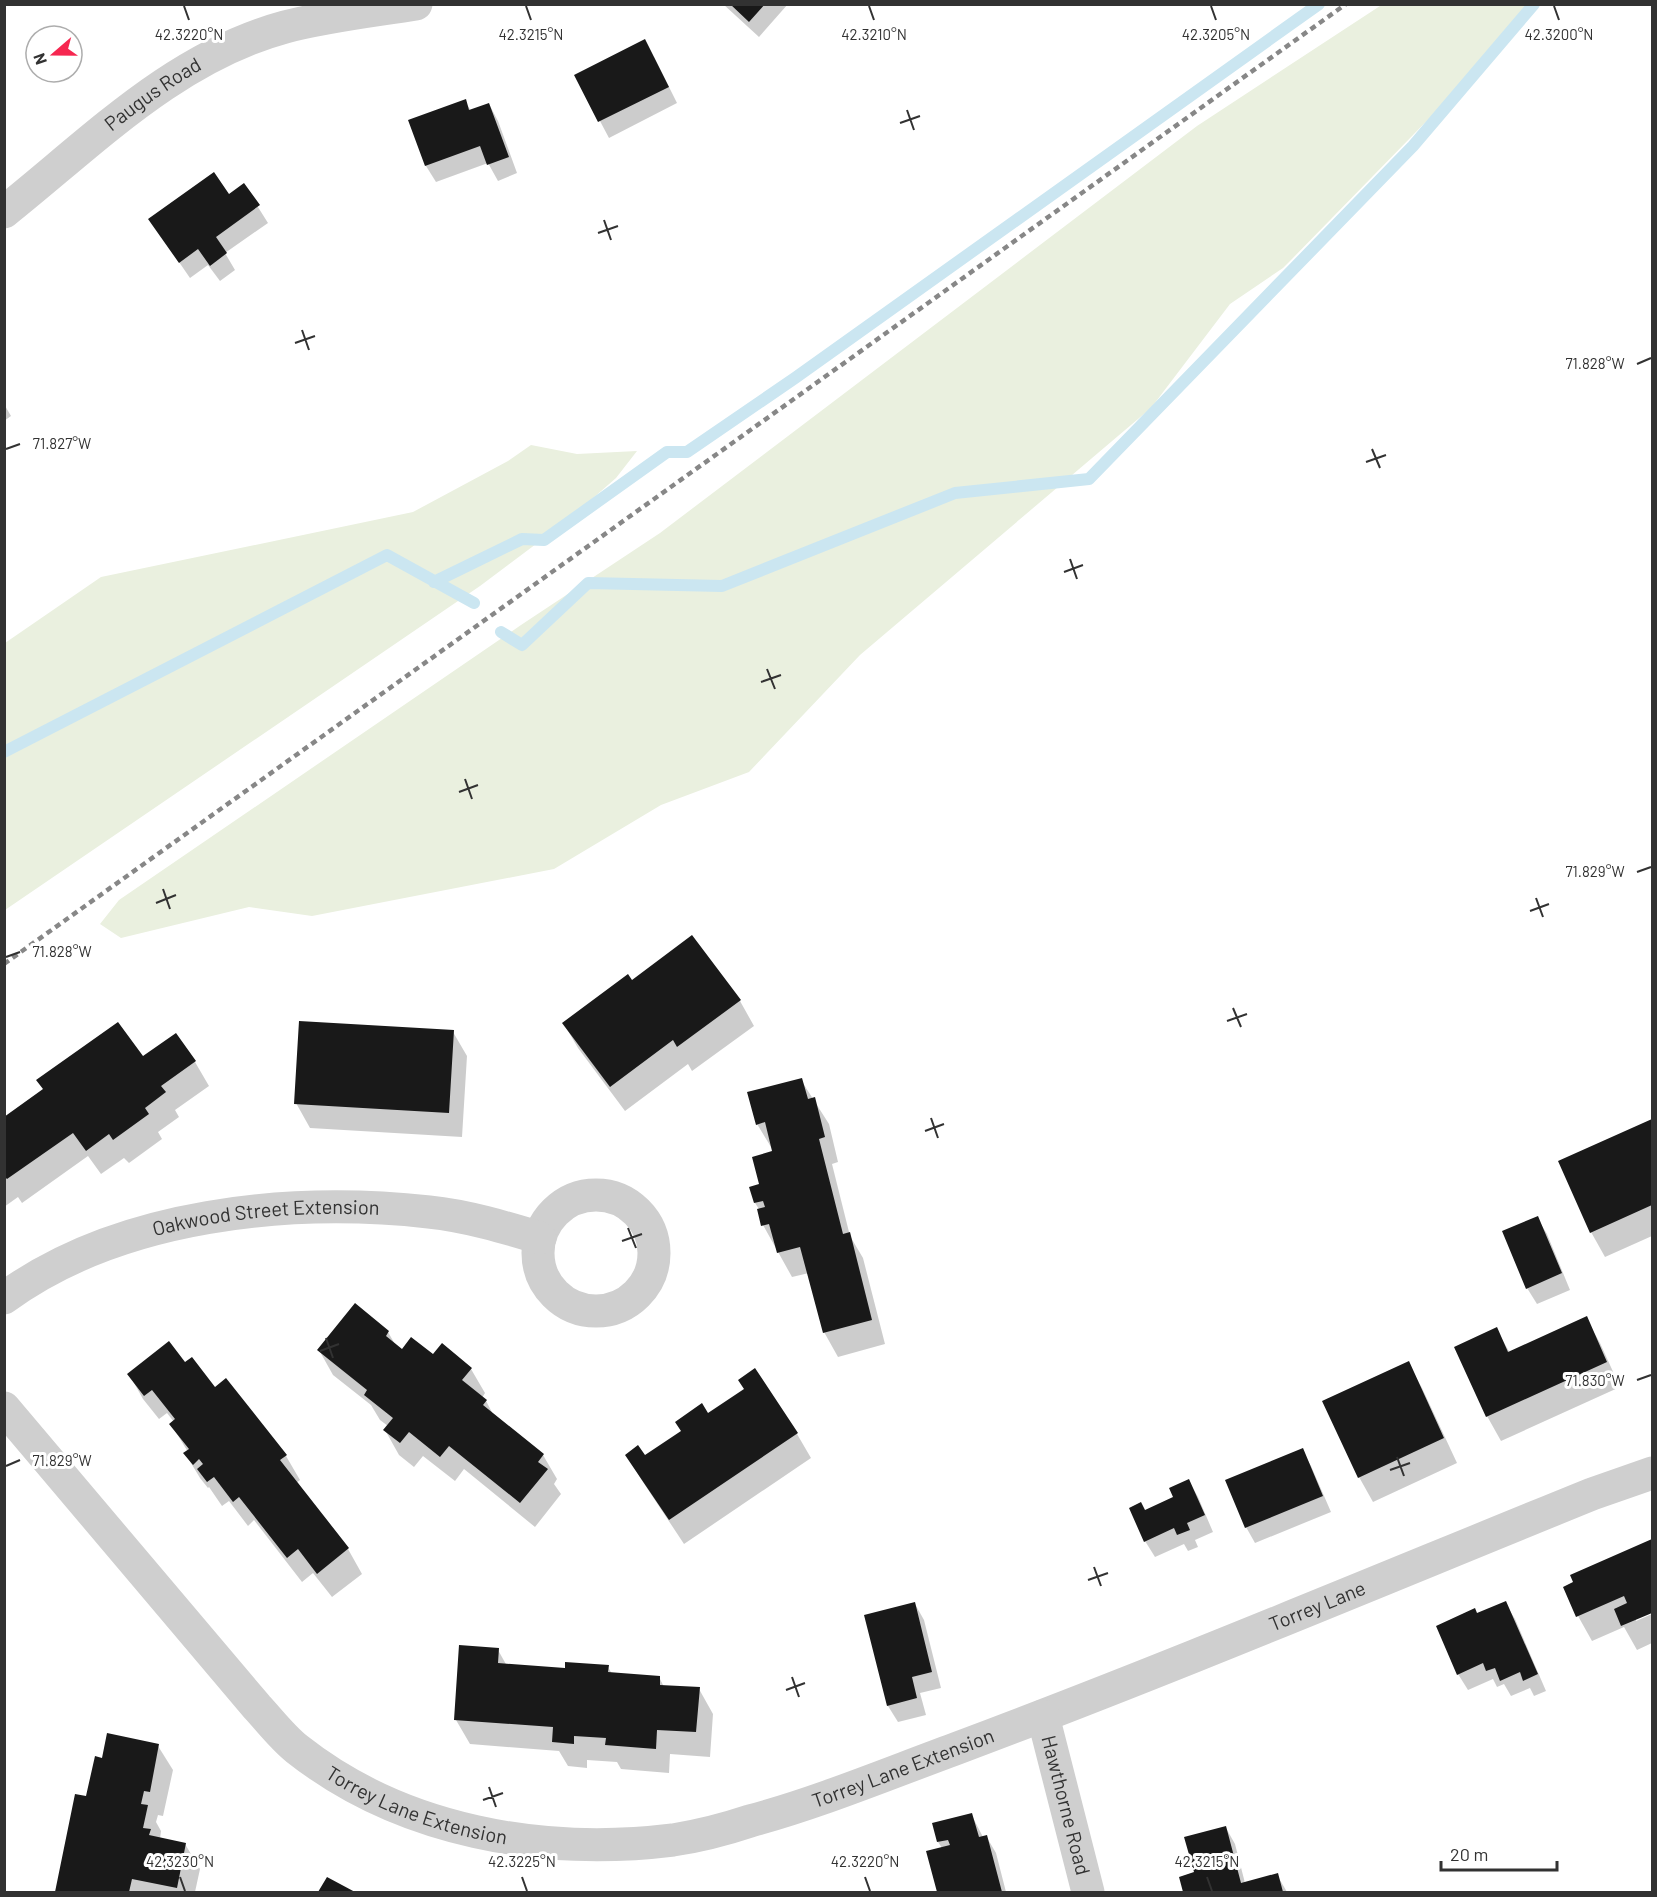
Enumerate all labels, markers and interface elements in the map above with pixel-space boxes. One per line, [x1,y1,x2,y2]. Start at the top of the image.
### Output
north arrow [24,24,84,84]
text: 42.3220°N [155,25,223,43]
text: 42.3215°N [499,25,563,43]
text: 42.3210°N [841,25,907,43]
text: 42.3205°N [1182,25,1250,43]
text: 42.3200°N [1524,25,1594,43]
text: N [29,51,50,68]
street label: Paugus Road [99,52,205,135]
text: 71.828°W [1565,354,1625,372]
text: 71.827°W [33,434,91,452]
text: 71.829°W [1565,862,1625,880]
text: 71.828°W [32,942,92,960]
street label: Oakwood Street Extension [150,1194,380,1240]
text: 71.830°W [1565,1371,1625,1389]
text: 71.829°W [32,1451,92,1469]
street label: Torrey Lane [1265,1575,1369,1636]
street label: Torrey Lane Extension [809,1722,997,1812]
street label: Hawthorne Road [1037,1732,1096,1877]
street label: Torrey Lane Extension [322,1760,509,1848]
scale bar [1441,1834,1556,1872]
text: 20 m [1450,1843,1488,1865]
text: 42.3230°N [146,1852,214,1870]
text: 42.3225°N [488,1852,556,1870]
text: 42.3220°N [831,1852,899,1870]
text: 42.3215°N [1175,1852,1239,1870]

